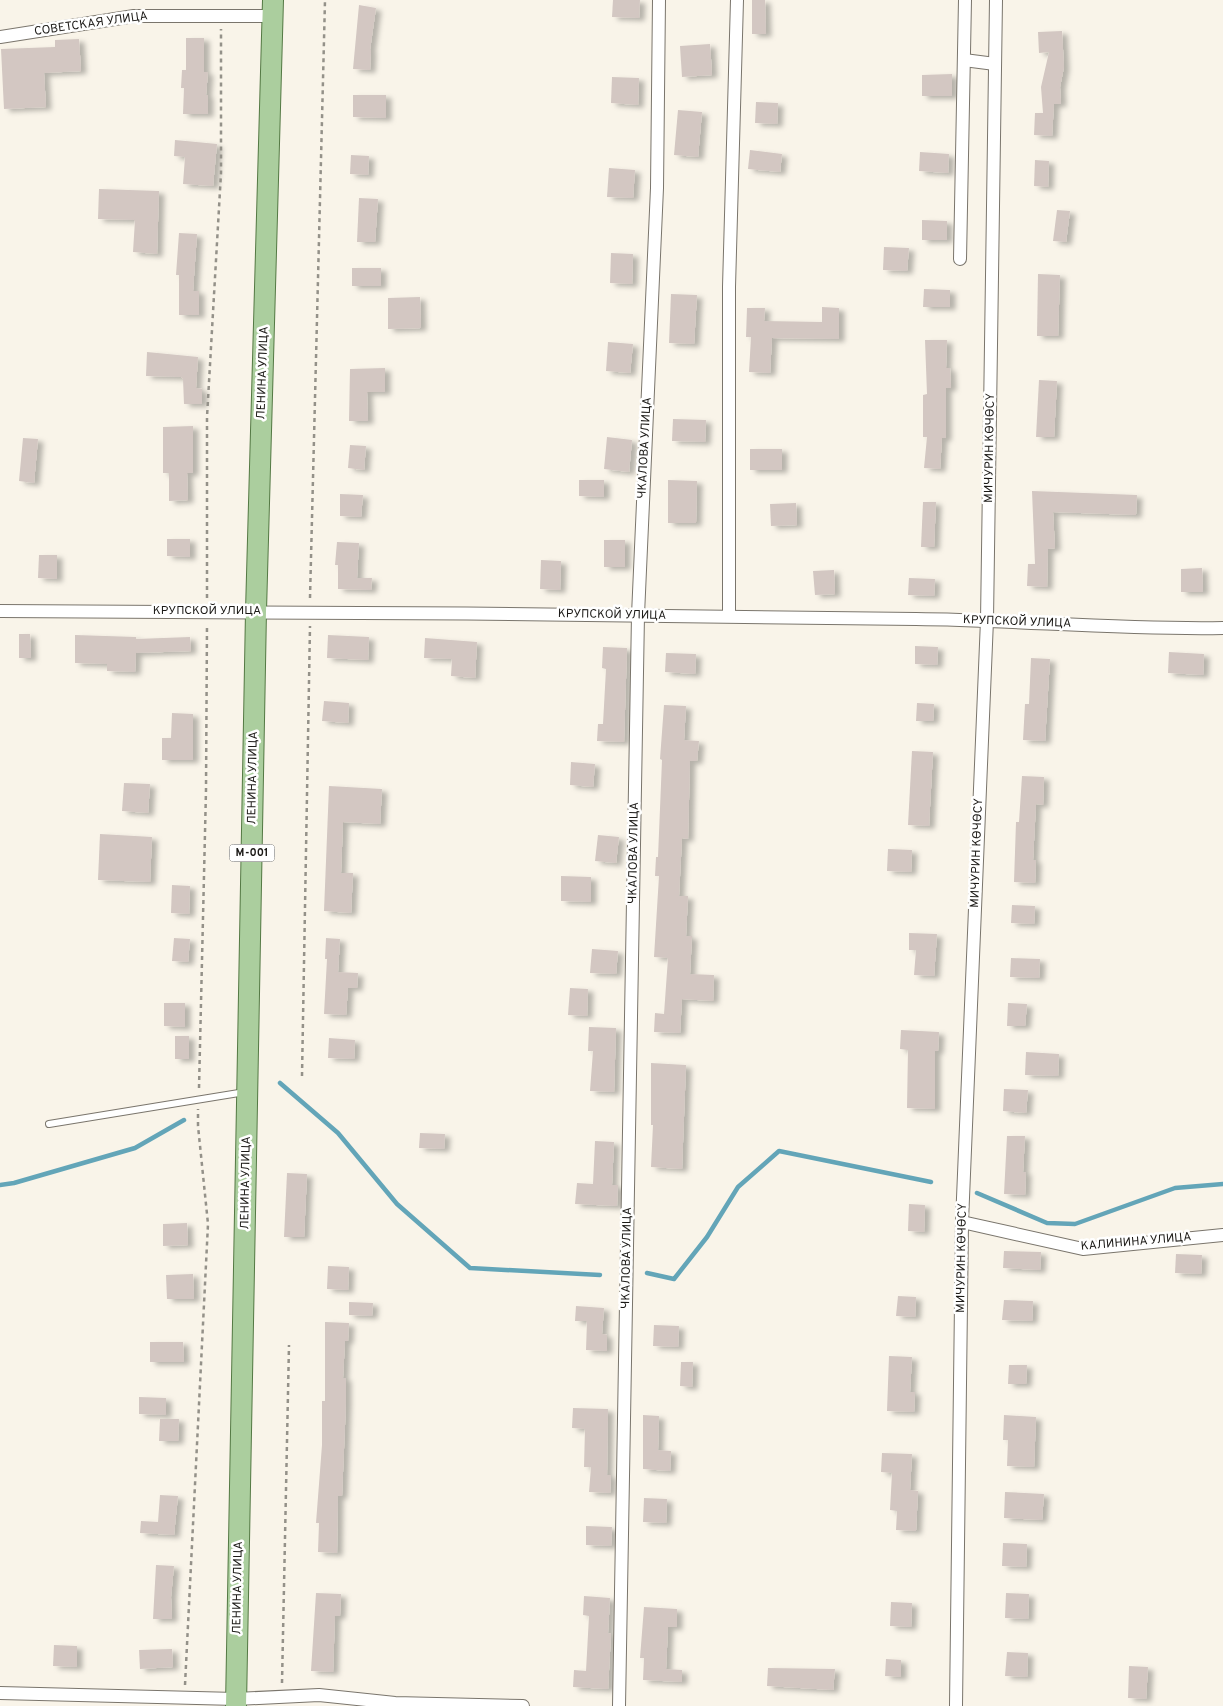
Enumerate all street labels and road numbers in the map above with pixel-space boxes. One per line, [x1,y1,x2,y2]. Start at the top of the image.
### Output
street label: СОВЕТСКАЯ УЛИЦА [33,8,149,40]
street label: ЛЕНИНА УЛИЦА [253,326,273,420]
street label: МИЧУРИН КӨЧӨСҮ [981,393,999,503]
street label: ЧКАЛОВА УЛИЦА [634,397,656,499]
street label: КРУПСКОЙ УЛИЦА [153,603,261,619]
street label: КРУПСКОЙ УЛИЦА [558,606,666,624]
street label: КРУПСКОЙ УЛИЦА [963,612,1071,632]
street label: ЛЕНИНА УЛИЦА [244,731,262,825]
street label: МИЧУРИН КӨЧӨСҮ [967,798,987,908]
street label: ЧКАЛОВА УЛИЦА [625,802,643,904]
road number: М-001 [230,844,274,861]
street label: ЛЕНИНА УЛИЦА [237,1136,255,1230]
street label: МИЧУРИН КӨЧӨСҮ [953,1203,971,1313]
street label: ЧКАЛОВА УЛИЦА [618,1207,636,1309]
street label: КАЛИНИНА УЛИЦА [1080,1229,1192,1255]
street label: ЛЕНИНА УЛИЦА [229,1541,247,1635]

